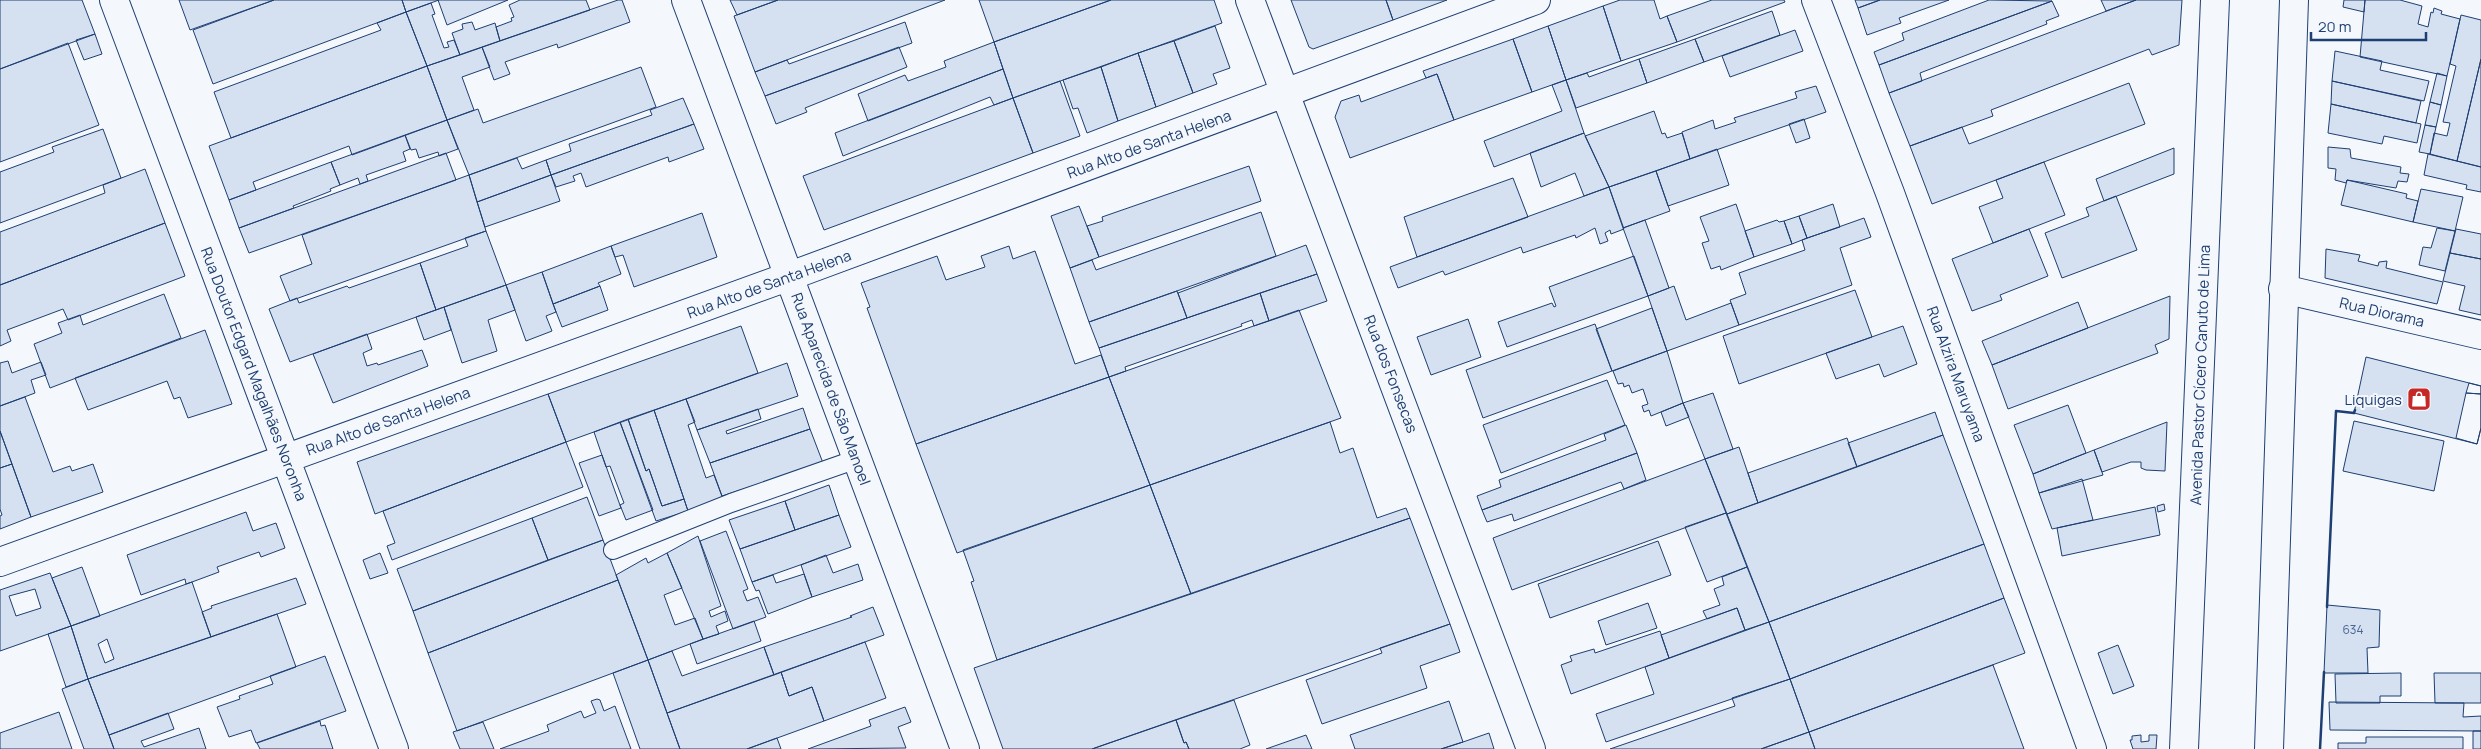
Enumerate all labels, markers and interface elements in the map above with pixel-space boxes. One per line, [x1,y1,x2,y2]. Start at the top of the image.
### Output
scale bar [2311,10,2426,42]
text: 20 m [2318,16,2351,37]
street label: Rua Alto de Santa Helena [1064,105,1234,183]
street label: Rua Doutor Edgard Magalhães Noronha [196,244,312,504]
street label: Avenida Pastor Cícero Canuto de Lima [2185,244,2215,506]
street label: Rua Alto de Santa Helena [684,245,854,323]
street label: Rua Aparecida de São Manoel [786,290,876,488]
street label: Rua Diorama [2337,292,2427,332]
street label: Rua Alzira Maruyama [1922,303,1990,445]
street label: Rua dos Fonsecas [1359,312,1423,436]
street label: Rua Alto de Santa Helena [303,382,473,460]
shop icon: Liquigas [2406,386,2432,412]
place label: Liquigas [2344,389,2402,410]
house number: 634 [2342,621,2364,638]

